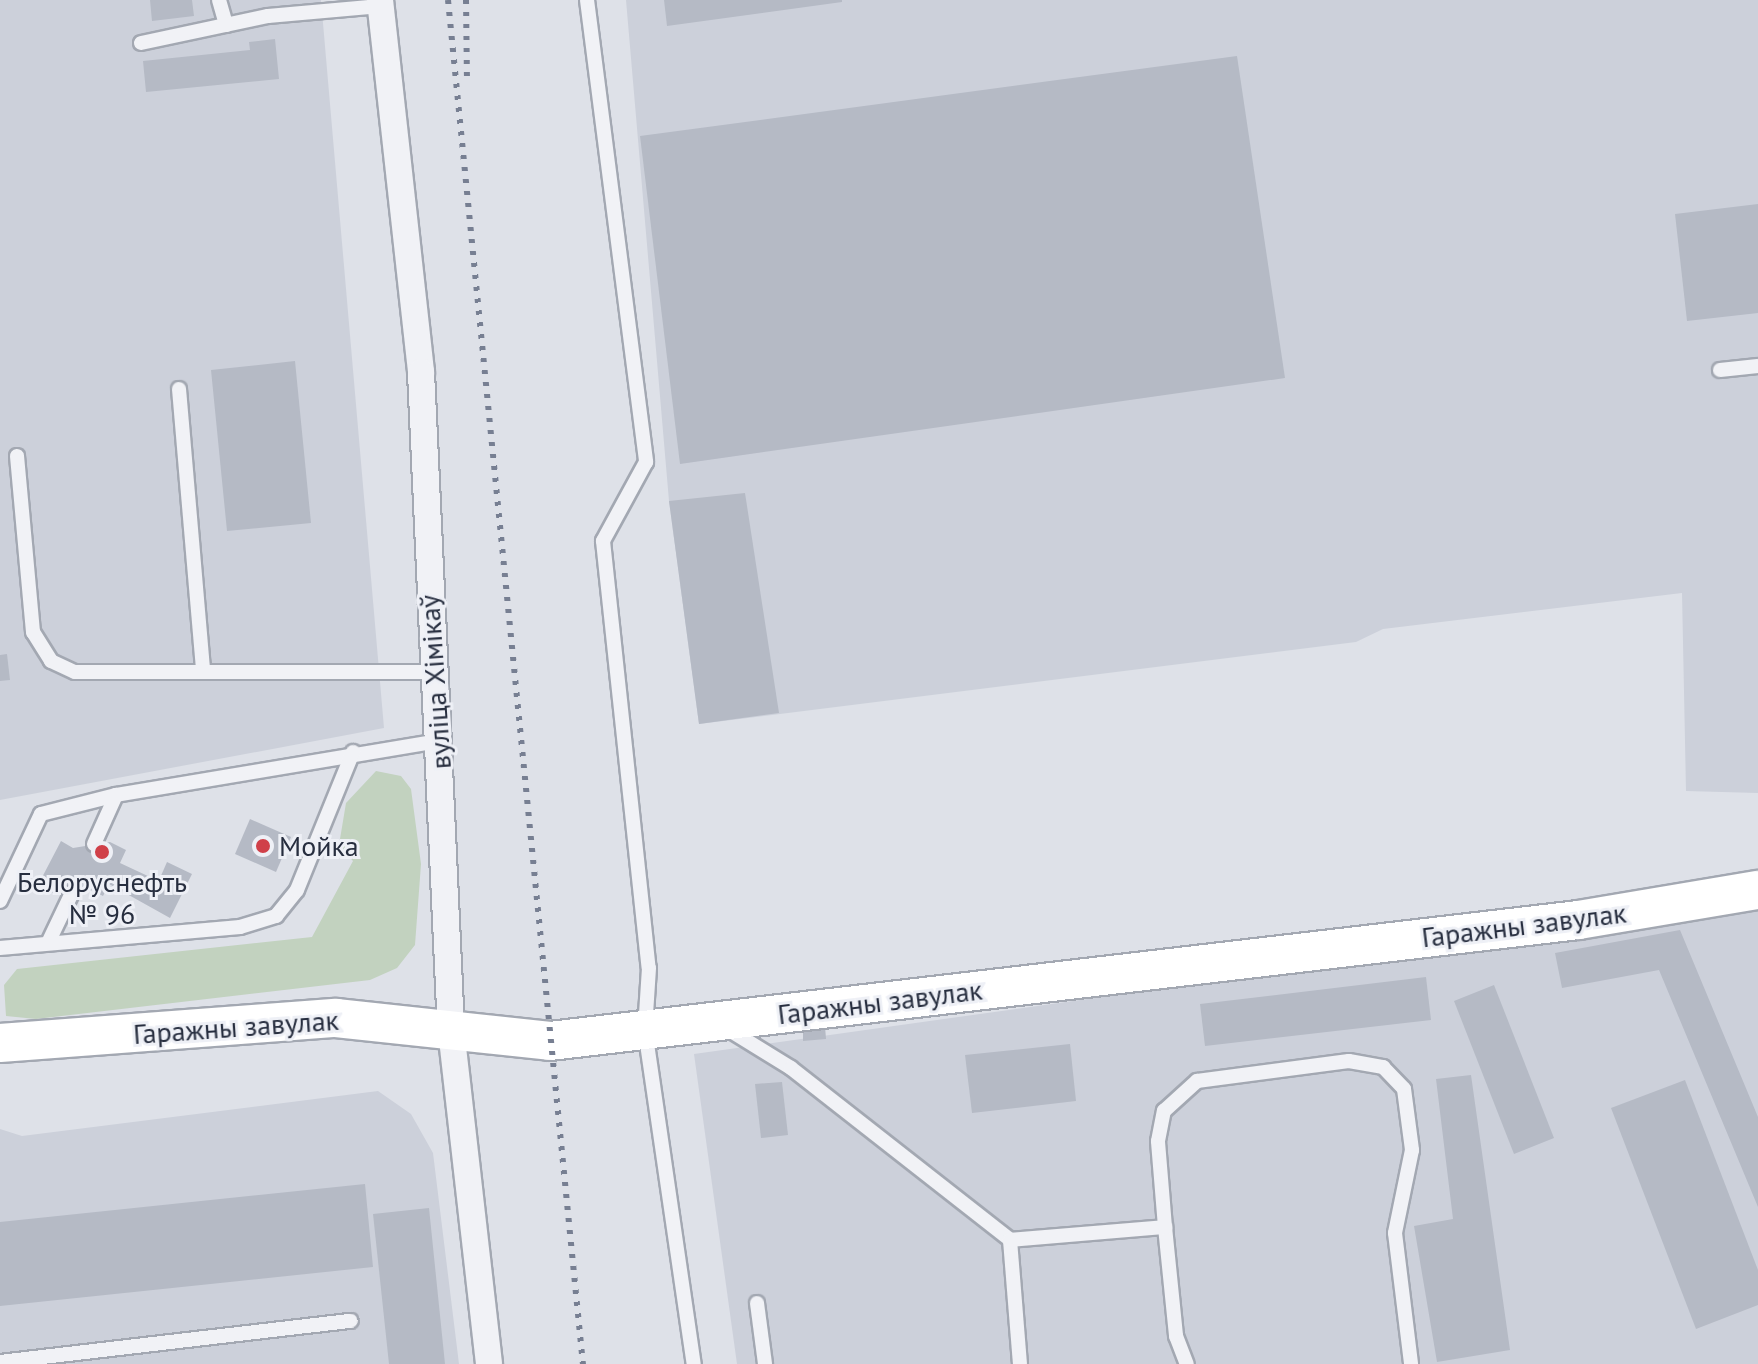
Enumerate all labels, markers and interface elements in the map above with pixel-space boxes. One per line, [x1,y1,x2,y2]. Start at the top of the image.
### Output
street label: вуліца Хімікаў [412,593,458,771]
place label: Мойка [279,829,359,863]
marker: Мойка [254,837,272,855]
marker: Белоруснефть № 96 [93,843,111,861]
place label: Белоруснефть № 96 [17,865,187,931]
street label: Гаражны завулак [1420,896,1628,954]
street label: Гаражны завулак [776,973,984,1031]
street label: Гаражны завулак [132,1003,340,1051]

